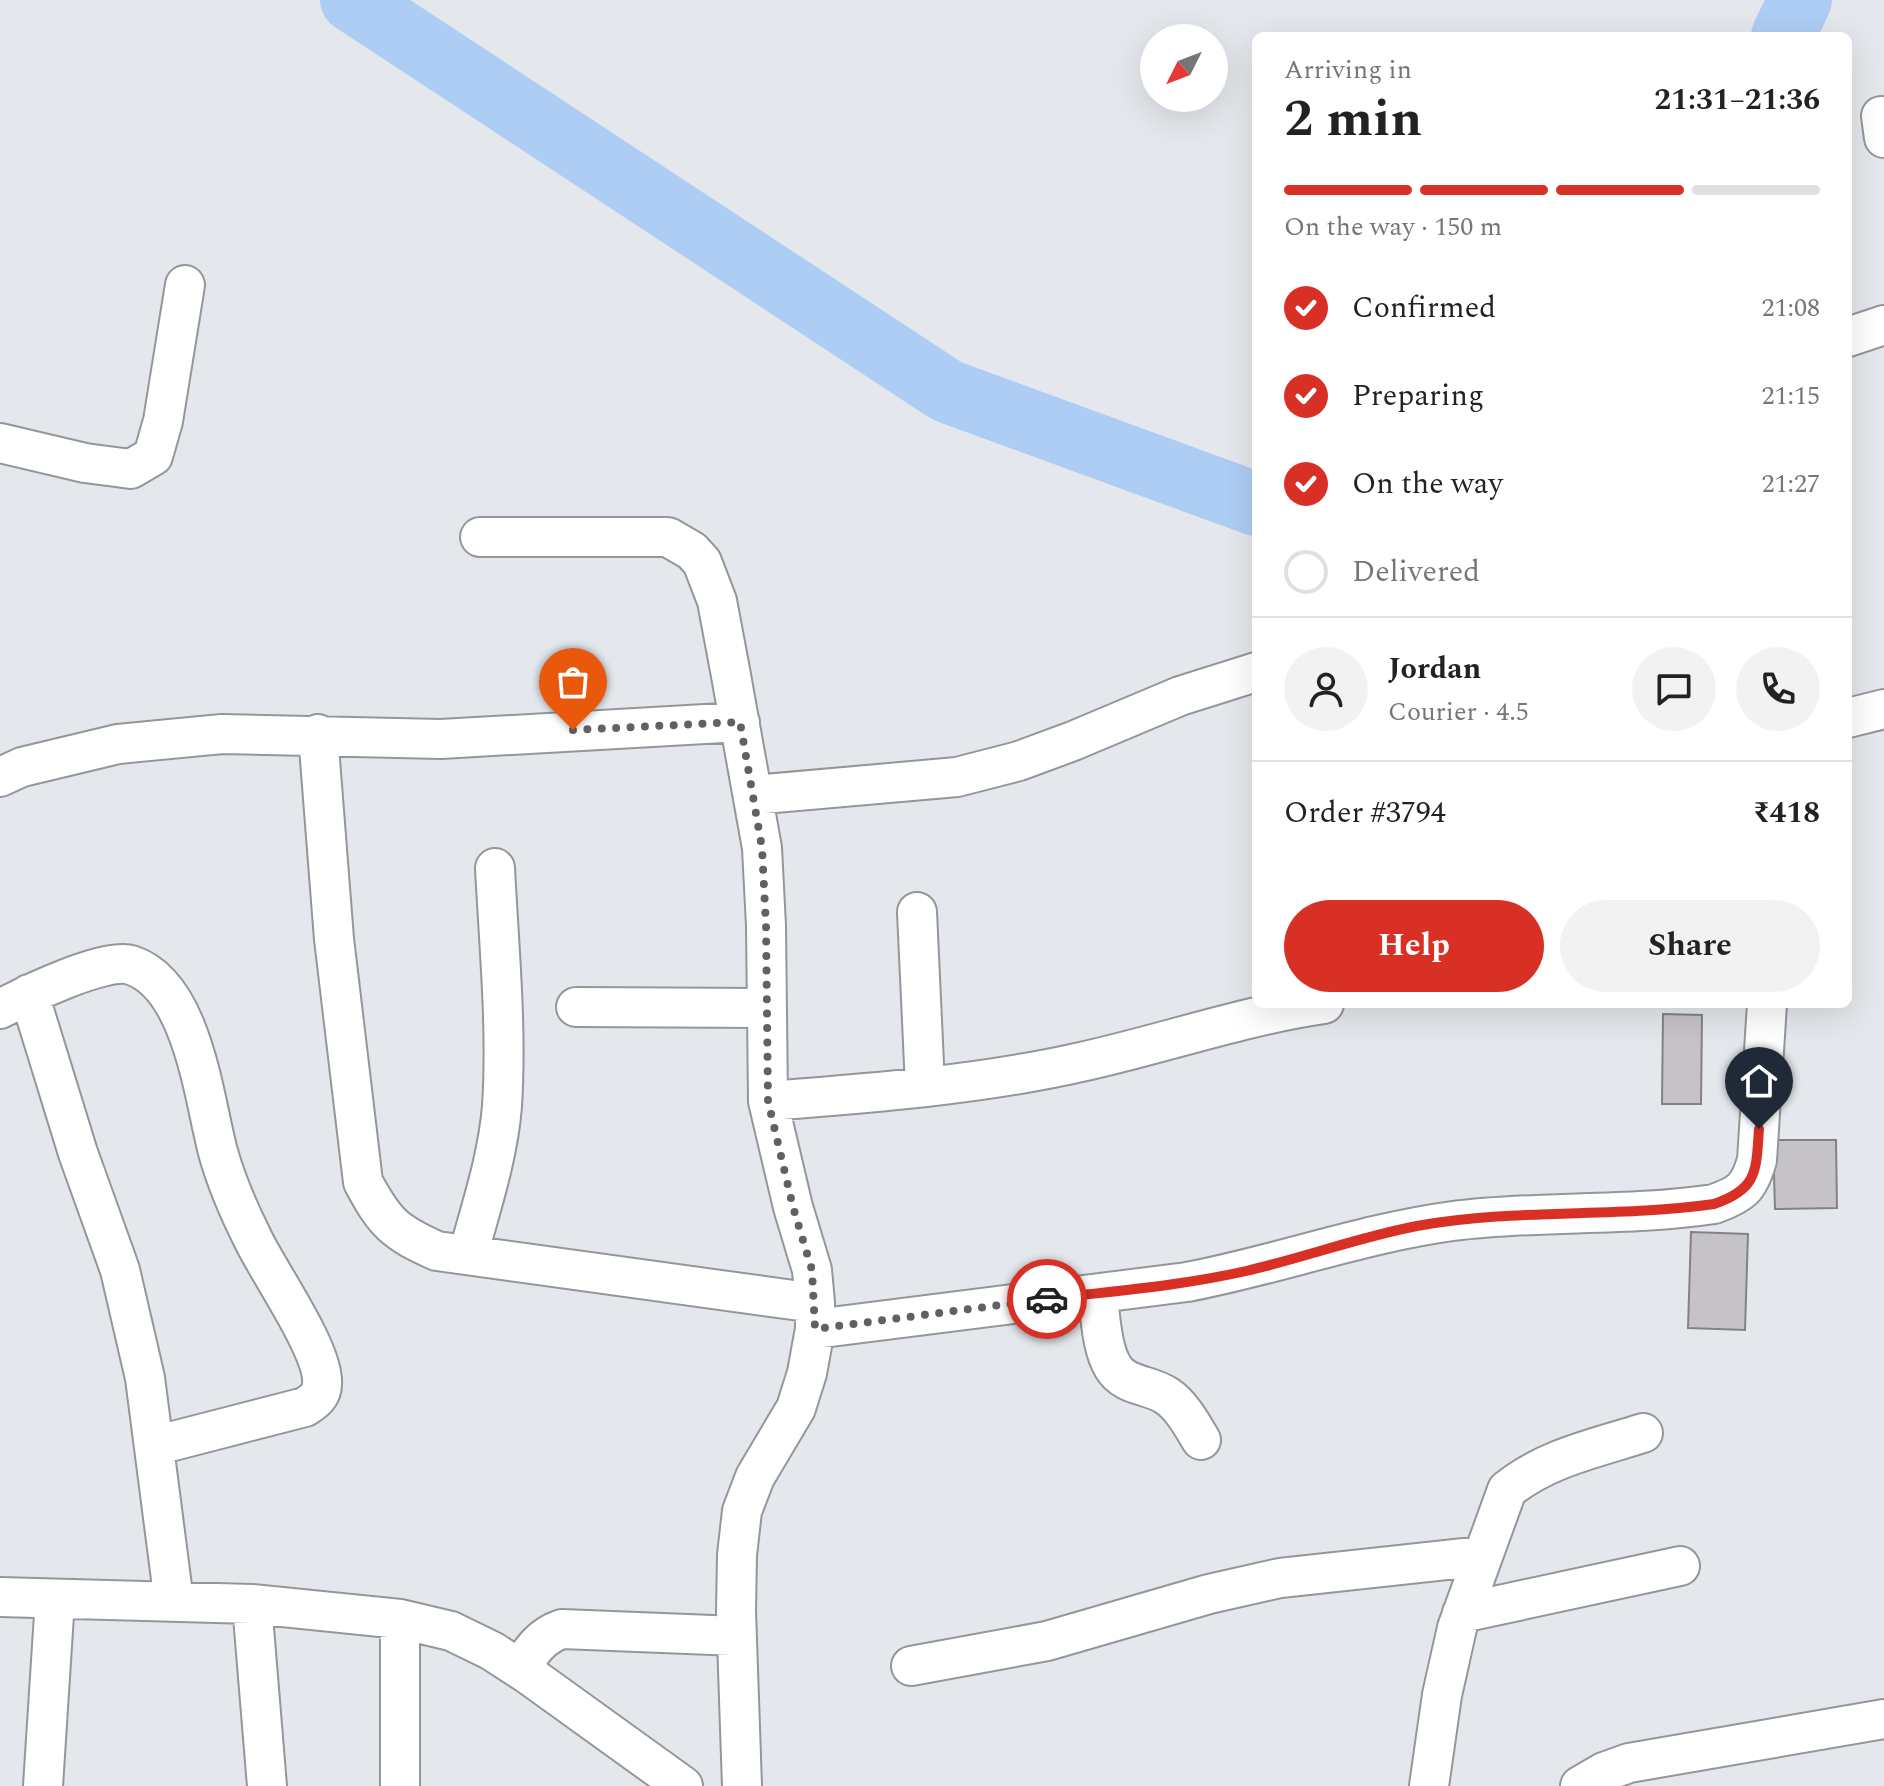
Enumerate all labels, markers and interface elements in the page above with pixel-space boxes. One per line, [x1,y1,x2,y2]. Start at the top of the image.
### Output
north arrow [1140,24,1228,112]
map controls [1140,24,1228,112]
text: Arriving in [1284,50,1412,90]
text: 21:31–21:36 [1654,77,1820,123]
text: 2 min [1284,80,1422,159]
text: On the way · 150 m [1284,207,1502,247]
text: Confirmed [1352,285,1496,331]
icon: check [1284,286,1328,330]
text: 21:08 [1761,288,1820,328]
text: Preparing [1352,373,1484,419]
icon: check [1284,374,1328,418]
text: 21:15 [1761,376,1820,416]
text: On the way [1352,461,1503,507]
icon: check [1284,462,1328,506]
text: 21:27 [1761,464,1820,504]
text: Delivered [1352,549,1480,595]
text: Jordan [1388,646,1481,692]
button: person [1284,647,1368,731]
button: chat [1632,647,1716,731]
button: phone [1736,647,1820,731]
pin [539,648,607,730]
icon: bag [551,660,595,704]
text: Courier · 4.5 [1388,692,1529,732]
text: Order #3794 [1284,790,1446,836]
text: ₹418 [1753,790,1820,836]
button: Help [1284,900,1544,992]
button: Share [1560,900,1820,992]
pin [1725,1047,1793,1129]
icon: home [1737,1059,1781,1103]
courier [1007,1259,1087,1339]
icon: car [1025,1277,1069,1321]

